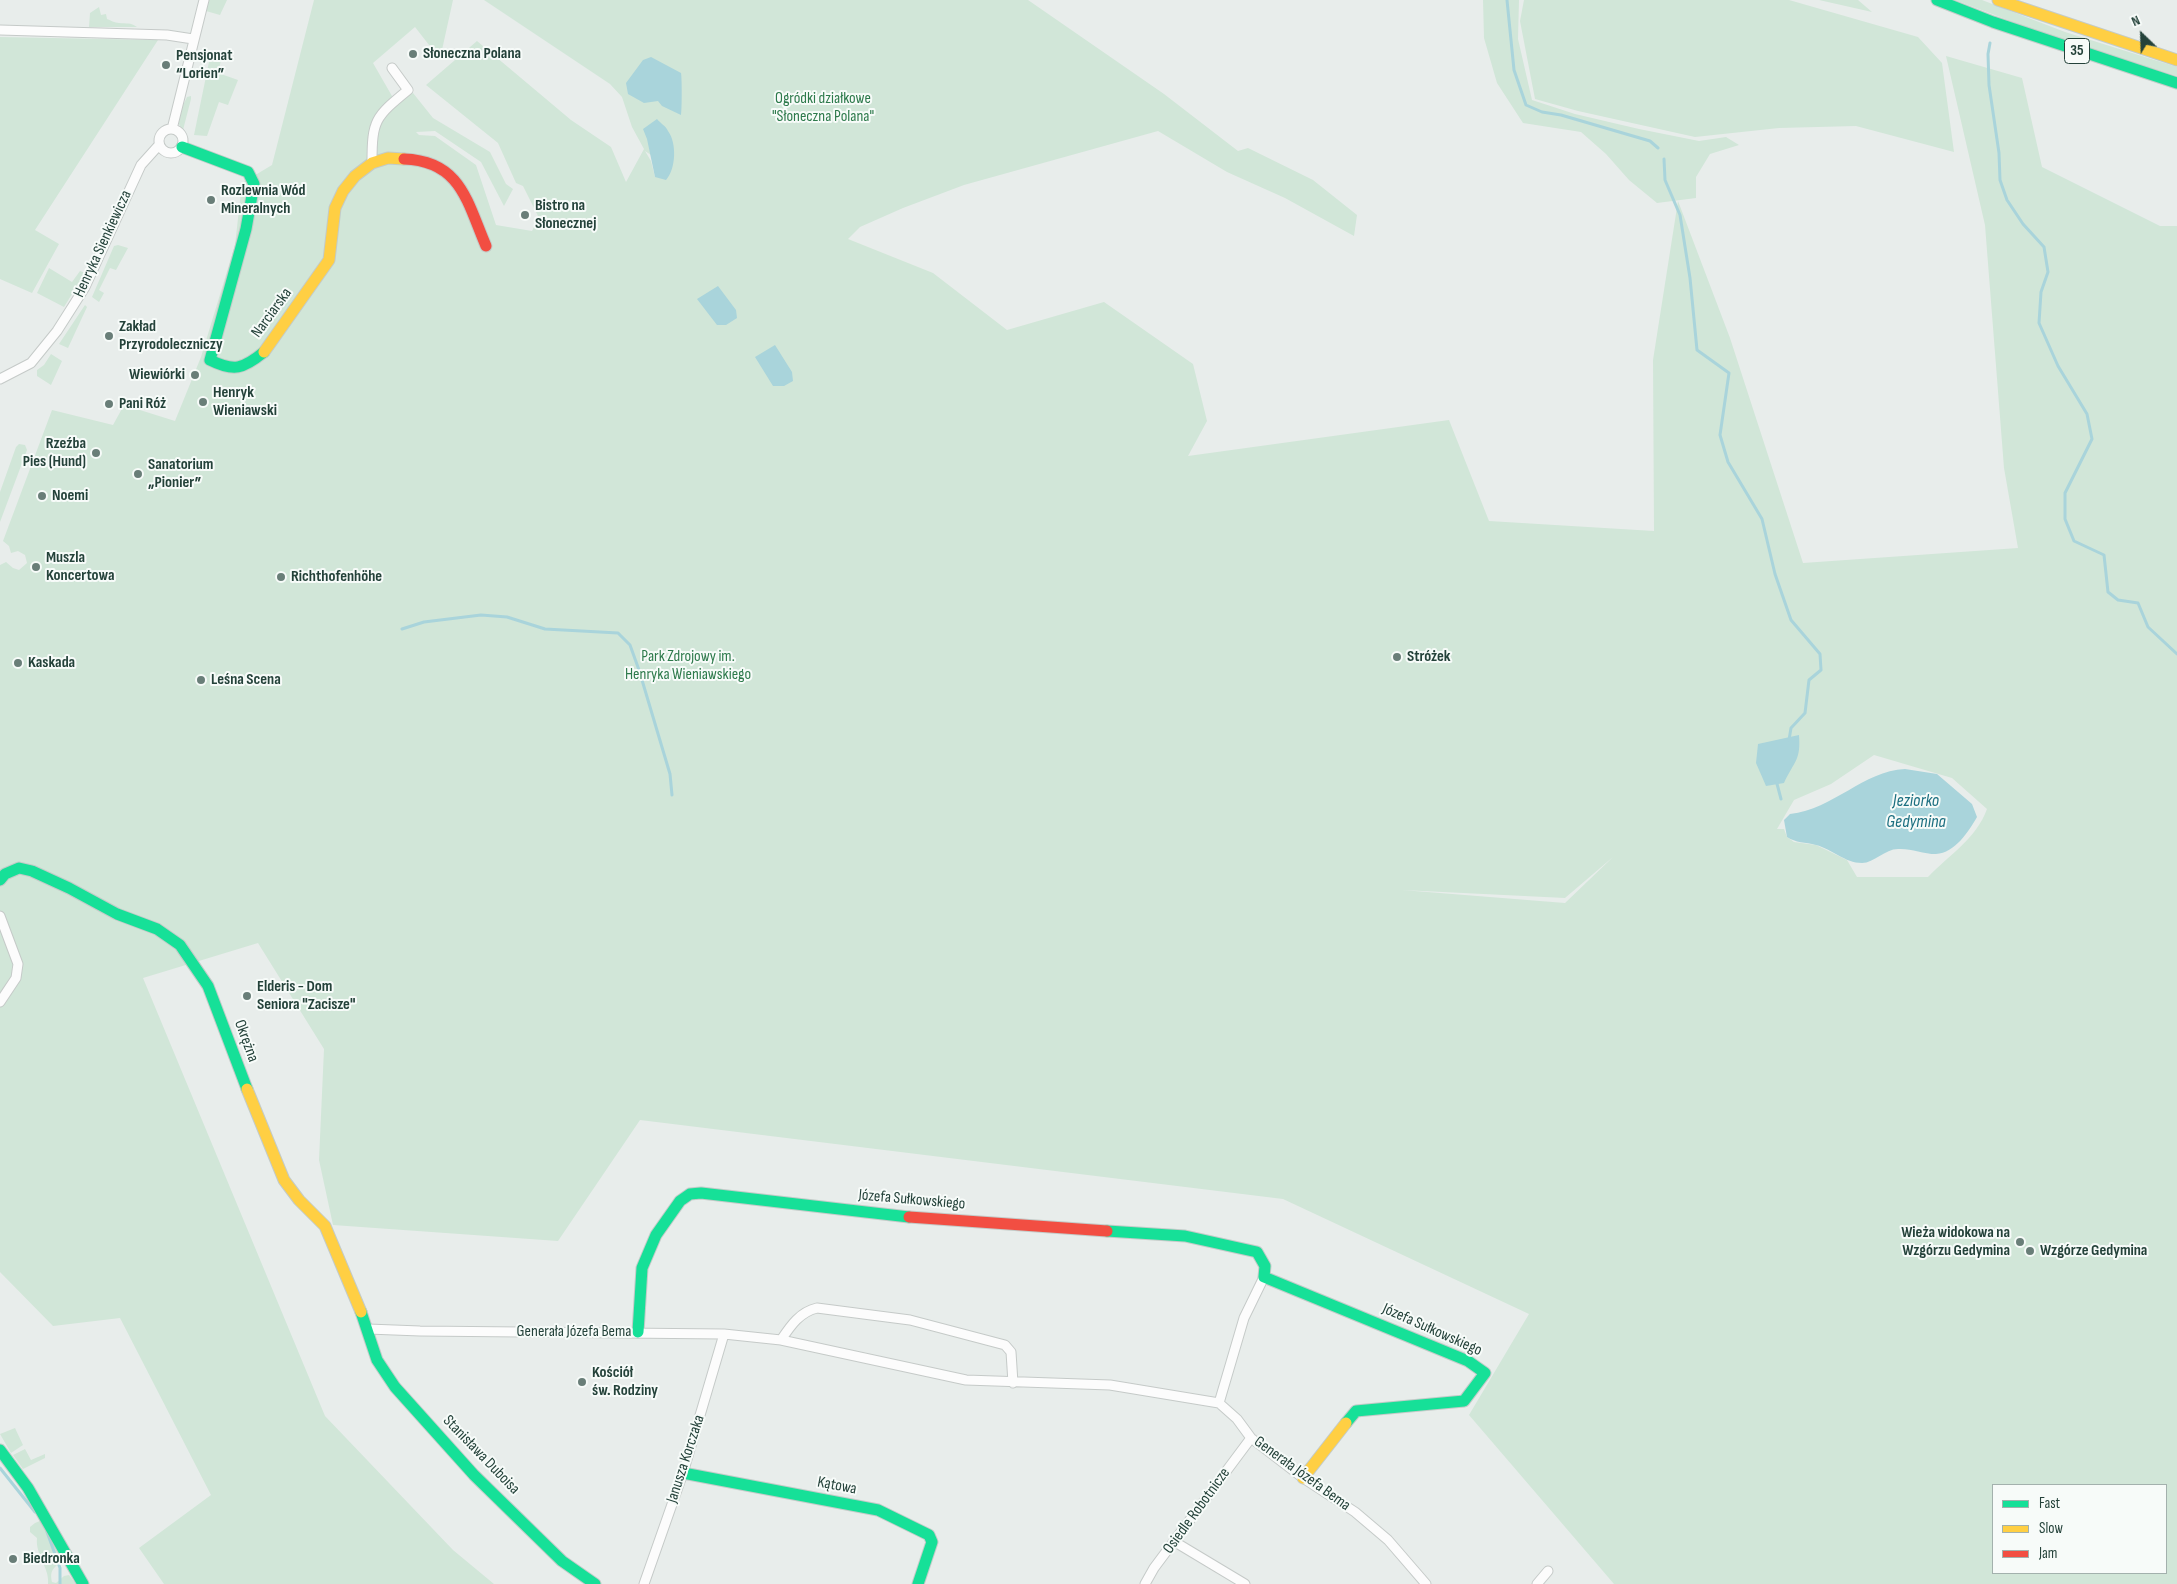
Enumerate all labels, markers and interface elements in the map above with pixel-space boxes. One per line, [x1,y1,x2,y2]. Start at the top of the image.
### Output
north arrow [2117,10,2167,60]
text: N [2129,12,2143,30]
road number: 35 [2064,38,2090,64]
place label: Słoneczna Polana [423,44,521,64]
place label: Pensjonat “Lorien” [176,46,232,84]
marker: Słoneczna Polana [407,48,419,60]
marker: Pensjonat “Lorien” [160,59,172,71]
park label: Ogródki działkowe "Słoneczna Polana" [772,89,874,127]
place label: Rozlewnia Wód Mineralnych [221,181,306,219]
street label: Henryka Sienkiewicza [70,187,136,301]
marker: Rozlewnia Wód Mineralnych [205,194,217,206]
place label: Bistro na Słonecznej [535,196,596,234]
marker: Bistro na Słonecznej [519,209,531,221]
street label: Narciarska [248,284,296,342]
place label: Zakład Przyrodoleczniczy [119,317,223,355]
marker: Zakład Przyrodoleczniczy [103,330,115,342]
place label: Wiewiórki [129,365,185,385]
marker: Wiewiórki [189,369,201,381]
place label: Henryk Wieniawski [213,383,277,421]
place label: Pani Róż [119,394,166,414]
marker: Henryk Wieniawski [197,396,209,408]
marker: Pani Róż [103,398,115,410]
place label: Rzeźba Pies (Hund) [23,434,86,472]
marker: Rzeźba Pies (Hund) [90,447,102,459]
place label: Sanatorium „Pionier” [148,455,213,493]
marker: Sanatorium „Pionier” [132,468,144,480]
place label: Noemi [52,486,88,506]
marker: Noemi [36,490,48,502]
place label: Muszla Koncertowa [46,548,115,586]
marker: Muszla Koncertowa [30,561,42,573]
place label: Richthofenhöhe [291,567,382,587]
marker: Richthofenhöhe [275,571,287,583]
park label: Park Zdrojowy im. Henryka Wieniawskiego [625,647,751,685]
place label: Stróżek [1407,647,1451,667]
marker: Stróżek [1391,651,1403,663]
place label: Kaskada [28,653,75,673]
marker: Kaskada [12,657,24,669]
place label: Leśna Scena [211,670,281,690]
marker: Leśna Scena [195,674,207,686]
water label: Jeziorko Gedymina [1886,790,1946,832]
place label: Elderis - Dom Seniora "Zacisze" [257,977,355,1015]
marker: Elderis - Dom Seniora "Zacisze" [241,990,253,1002]
street label: Okrężna [230,1017,262,1065]
street label: Józefa Sułkowskiego [858,1186,966,1214]
place label: Wieża widokowa na Wzgórzu Gedymina [1901,1223,2010,1261]
marker: Wieża widokowa na Wzgórzu Gedymina [2014,1236,2026,1248]
place label: Wzgórze Gedymina [2040,1241,2147,1261]
marker: Wzgórze Gedymina [2024,1245,2036,1257]
street label: Józefa Sułkowskiego [1379,1299,1485,1361]
street label: Generała Józefa Bema [517,1322,631,1342]
place label: Kościół św. Rodziny [592,1363,658,1401]
marker: Kościół św. Rodziny [576,1376,588,1388]
street label: Stanisława Duboisa [438,1411,524,1499]
street label: Janusza Korczaka [663,1413,709,1505]
street label: Generała Józefa Bema [1250,1432,1354,1516]
street label: Osiedle Robotnicze [1159,1464,1235,1558]
street label: Kątowa [816,1473,858,1499]
legend [1992,1484,2167,1574]
text: Fast [2039,1494,2060,1513]
text: Slow [2039,1519,2063,1538]
text: Jam [2039,1544,2057,1563]
place label: Biedronka [23,1549,80,1569]
marker: Biedronka [7,1553,19,1565]

